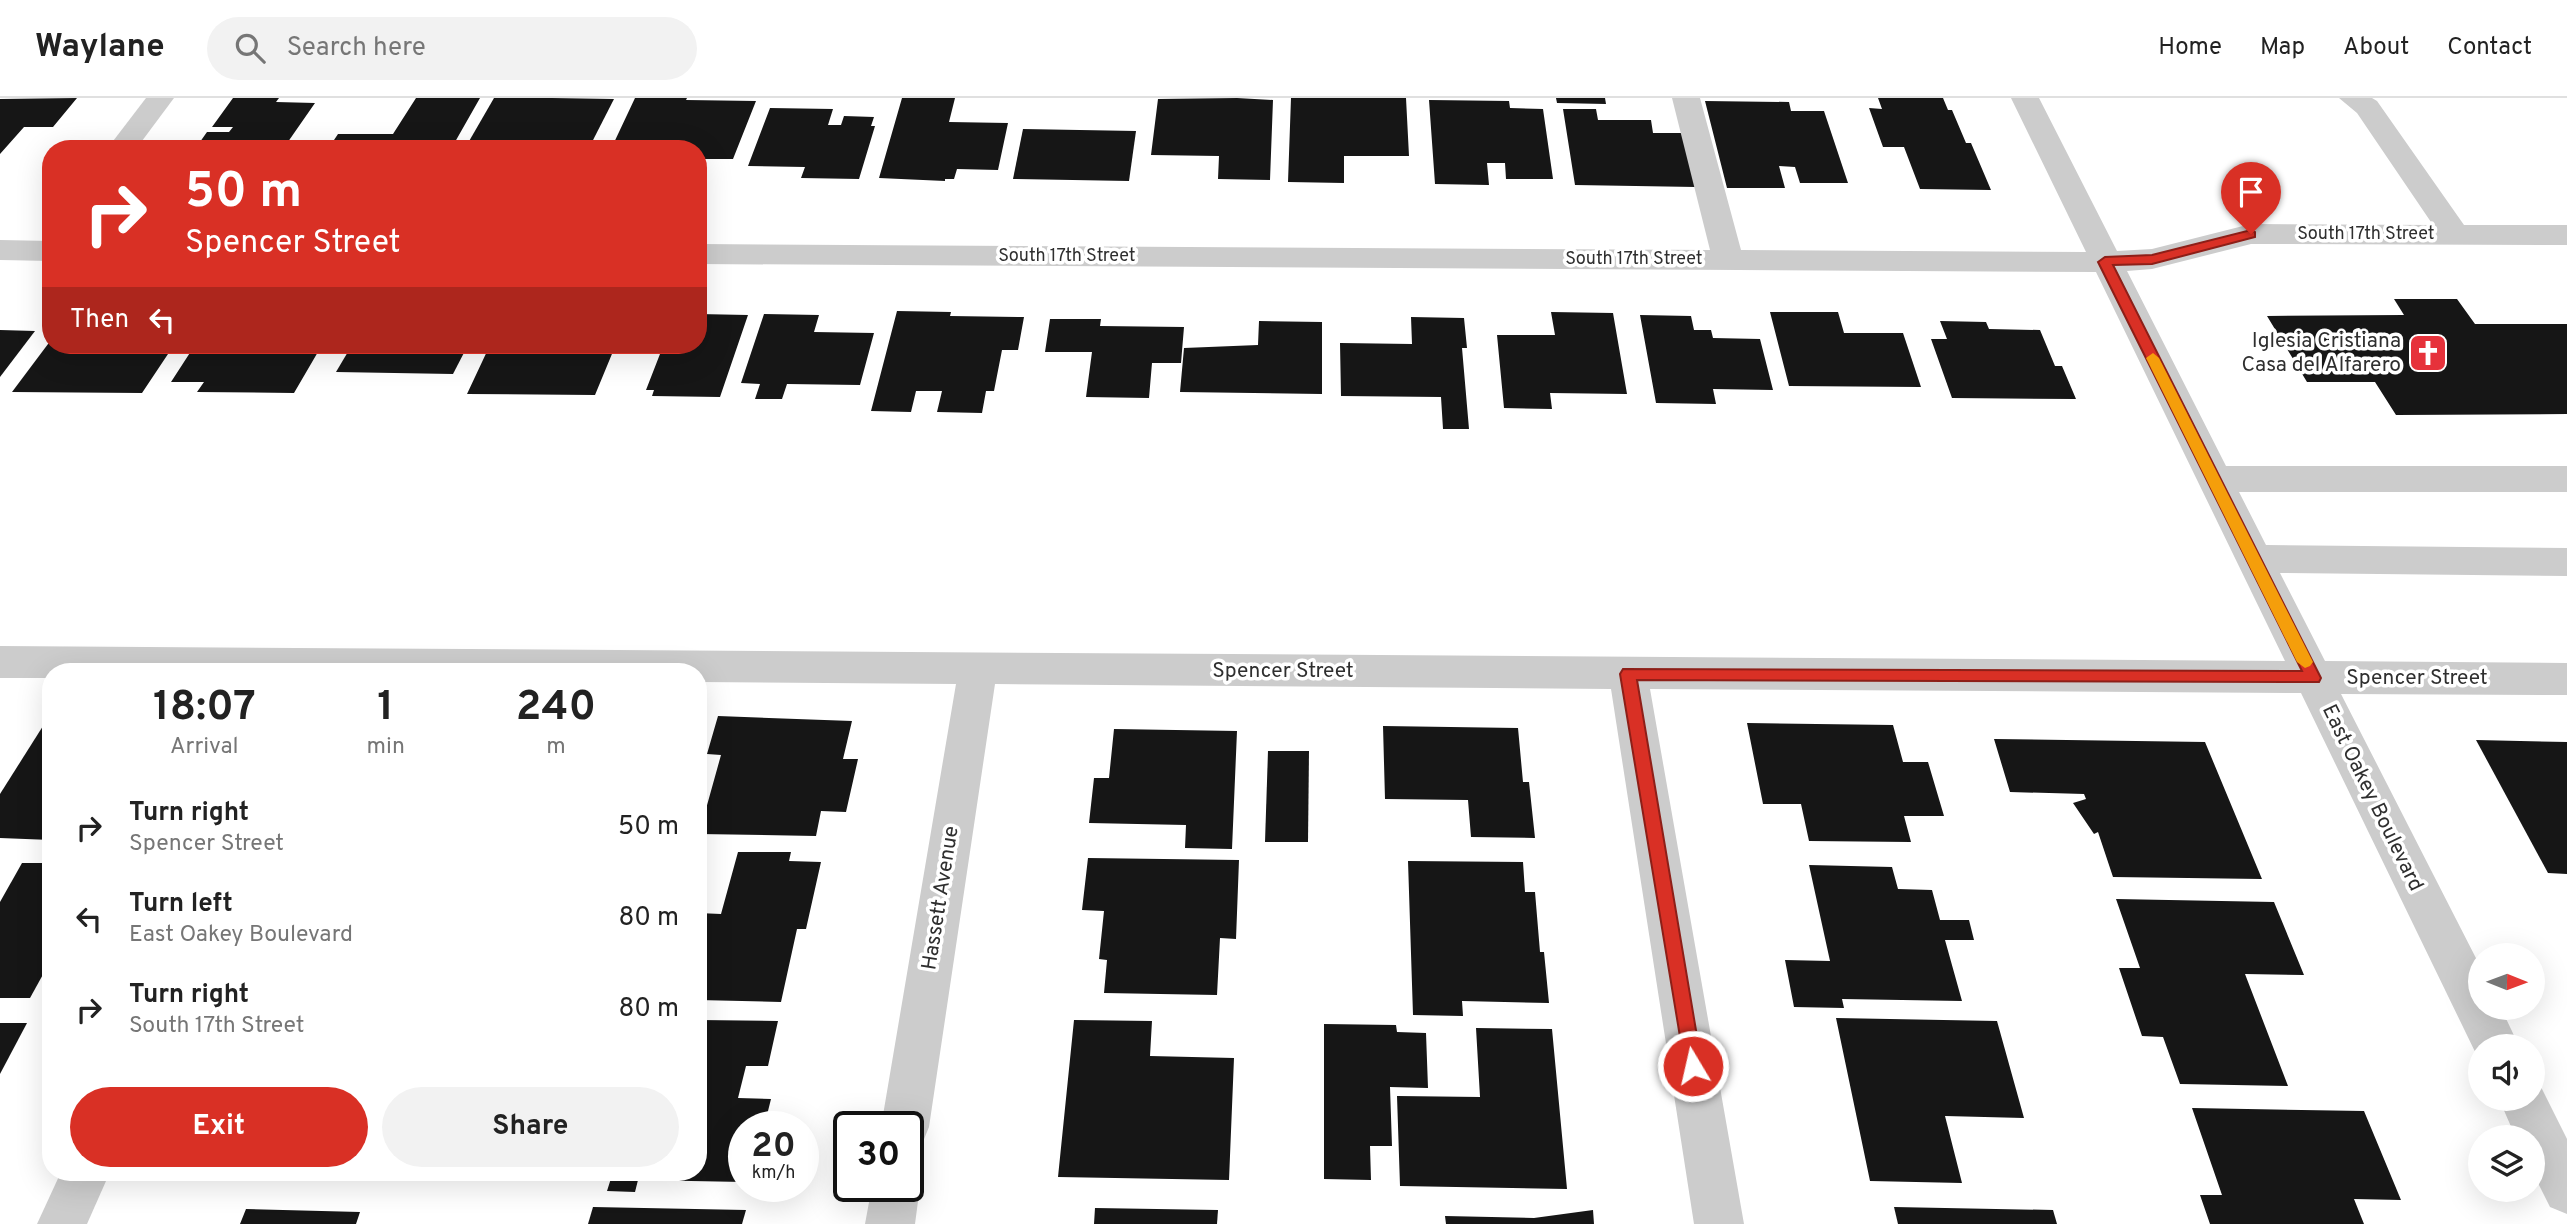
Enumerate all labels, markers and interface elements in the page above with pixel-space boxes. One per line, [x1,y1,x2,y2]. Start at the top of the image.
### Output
search box [207,17,697,80]
text: Waylane [35,27,165,69]
icon: search [231,29,269,67]
text: Search here [287,32,426,65]
text: Home [2158,33,2222,63]
text: Map [2260,33,2305,63]
text: About [2343,33,2409,63]
text: Contact [2447,33,2532,63]
pin [2221,162,2281,234]
text: 50 m [185,163,302,225]
icon: right [70,168,161,259]
icon: arrive [2232,173,2270,211]
street label: South 17th Street [2297,223,2435,246]
text: Spencer Street [185,224,401,264]
street label: South 17th Street [998,245,1136,268]
street label: South 17th Street [1565,248,1703,271]
icon: left [143,301,181,339]
text: Then [70,304,129,337]
place label: Iglesia Cristiana Casa del Alfarero [2242,328,2401,379]
church icon: Iglesia Cristiana Casa del Alfarero [2407,332,2449,374]
street label: Spencer Street [1212,658,1354,685]
street label: Spencer Street [2346,665,2488,692]
text: 18:07 [153,682,256,735]
text: 1 [377,682,394,735]
text: 240 [516,682,596,735]
street label: East Oakey Boulevard [2315,700,2429,896]
text: Arrival [170,733,239,762]
text: min [367,733,405,762]
text: m [546,733,566,762]
text: Turn right [129,797,249,830]
icon: right [70,809,108,847]
text: 50 m [618,811,679,844]
street label: Hassett Avenue [916,824,966,972]
text: Spencer Street [129,830,284,859]
text: Turn left [129,888,233,921]
icon: left [70,900,108,938]
text: 80 m [619,902,679,935]
text: East Oakey Boulevard [129,921,353,950]
north arrow [2468,943,2544,1020]
map controls [2468,943,2545,1202]
text: Turn right [129,979,249,1012]
icon: right [70,991,108,1029]
text: 80 m [619,993,679,1026]
text: South 17th Street [129,1012,304,1041]
position arrow [1656,1029,1730,1103]
button: sound [2468,1034,2545,1111]
button: Exit [70,1087,368,1167]
button: Share [382,1087,679,1167]
speed limit sign: 30 [833,1111,924,1202]
text: 20 [751,1125,796,1169]
button: layers [2468,1125,2545,1202]
text: km/h [752,1162,795,1185]

